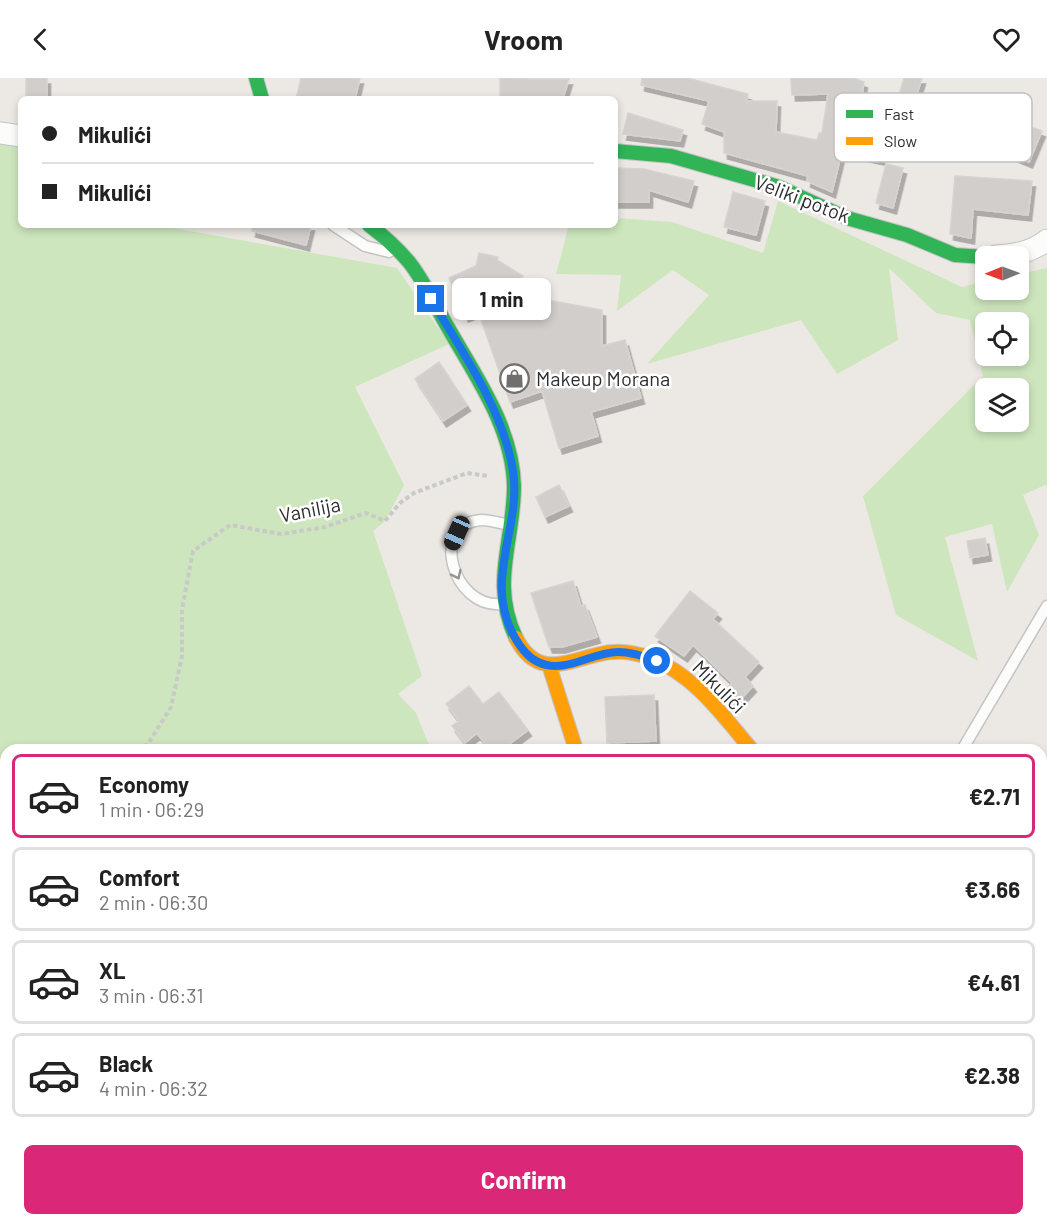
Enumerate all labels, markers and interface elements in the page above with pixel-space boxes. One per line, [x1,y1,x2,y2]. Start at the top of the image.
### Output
icon: back [24,23,57,56]
text: Vroom [484,23,563,55]
icon: heart [990,23,1023,56]
legend [834,93,1032,162]
text: Fast [884,104,914,123]
text: Mikulići [78,121,151,147]
text: Slow [884,131,917,150]
street label: Veliki potok [751,169,853,227]
text: Mikulići [78,179,151,205]
north arrow [975,246,1029,300]
map controls [975,246,1029,432]
callout: 1 min [452,278,551,320]
route end [417,285,444,312]
text: 1 min [480,287,523,311]
button: locate [975,312,1029,366]
shop icon: Makeup Morana [499,363,531,395]
place label: Makeup Morana [536,366,670,390]
button: layers [975,378,1029,432]
street label: Vanilija [277,491,342,527]
car [441,513,473,553]
one-way arrow [449,568,461,579]
route start [643,647,670,674]
street label: Mikulići [688,655,751,718]
icon: car [27,769,81,823]
text: Economy [99,771,189,797]
text: €2.71 [969,783,1020,809]
text: 1 min · 06:29 [99,797,204,821]
icon: car [27,862,81,916]
text: Comfort [99,864,180,890]
text: €3.66 [965,876,1020,902]
text: 2 min · 06:30 [99,890,208,914]
icon: car [27,955,81,1009]
text: XL [99,957,125,983]
text: €4.61 [967,969,1020,995]
text: 3 min · 06:31 [99,983,203,1007]
icon: car [27,1048,81,1102]
text: Black [99,1050,153,1076]
text: €2.38 [964,1062,1020,1088]
text: 4 min · 06:32 [99,1076,208,1100]
button: Confirm [24,1145,1023,1214]

